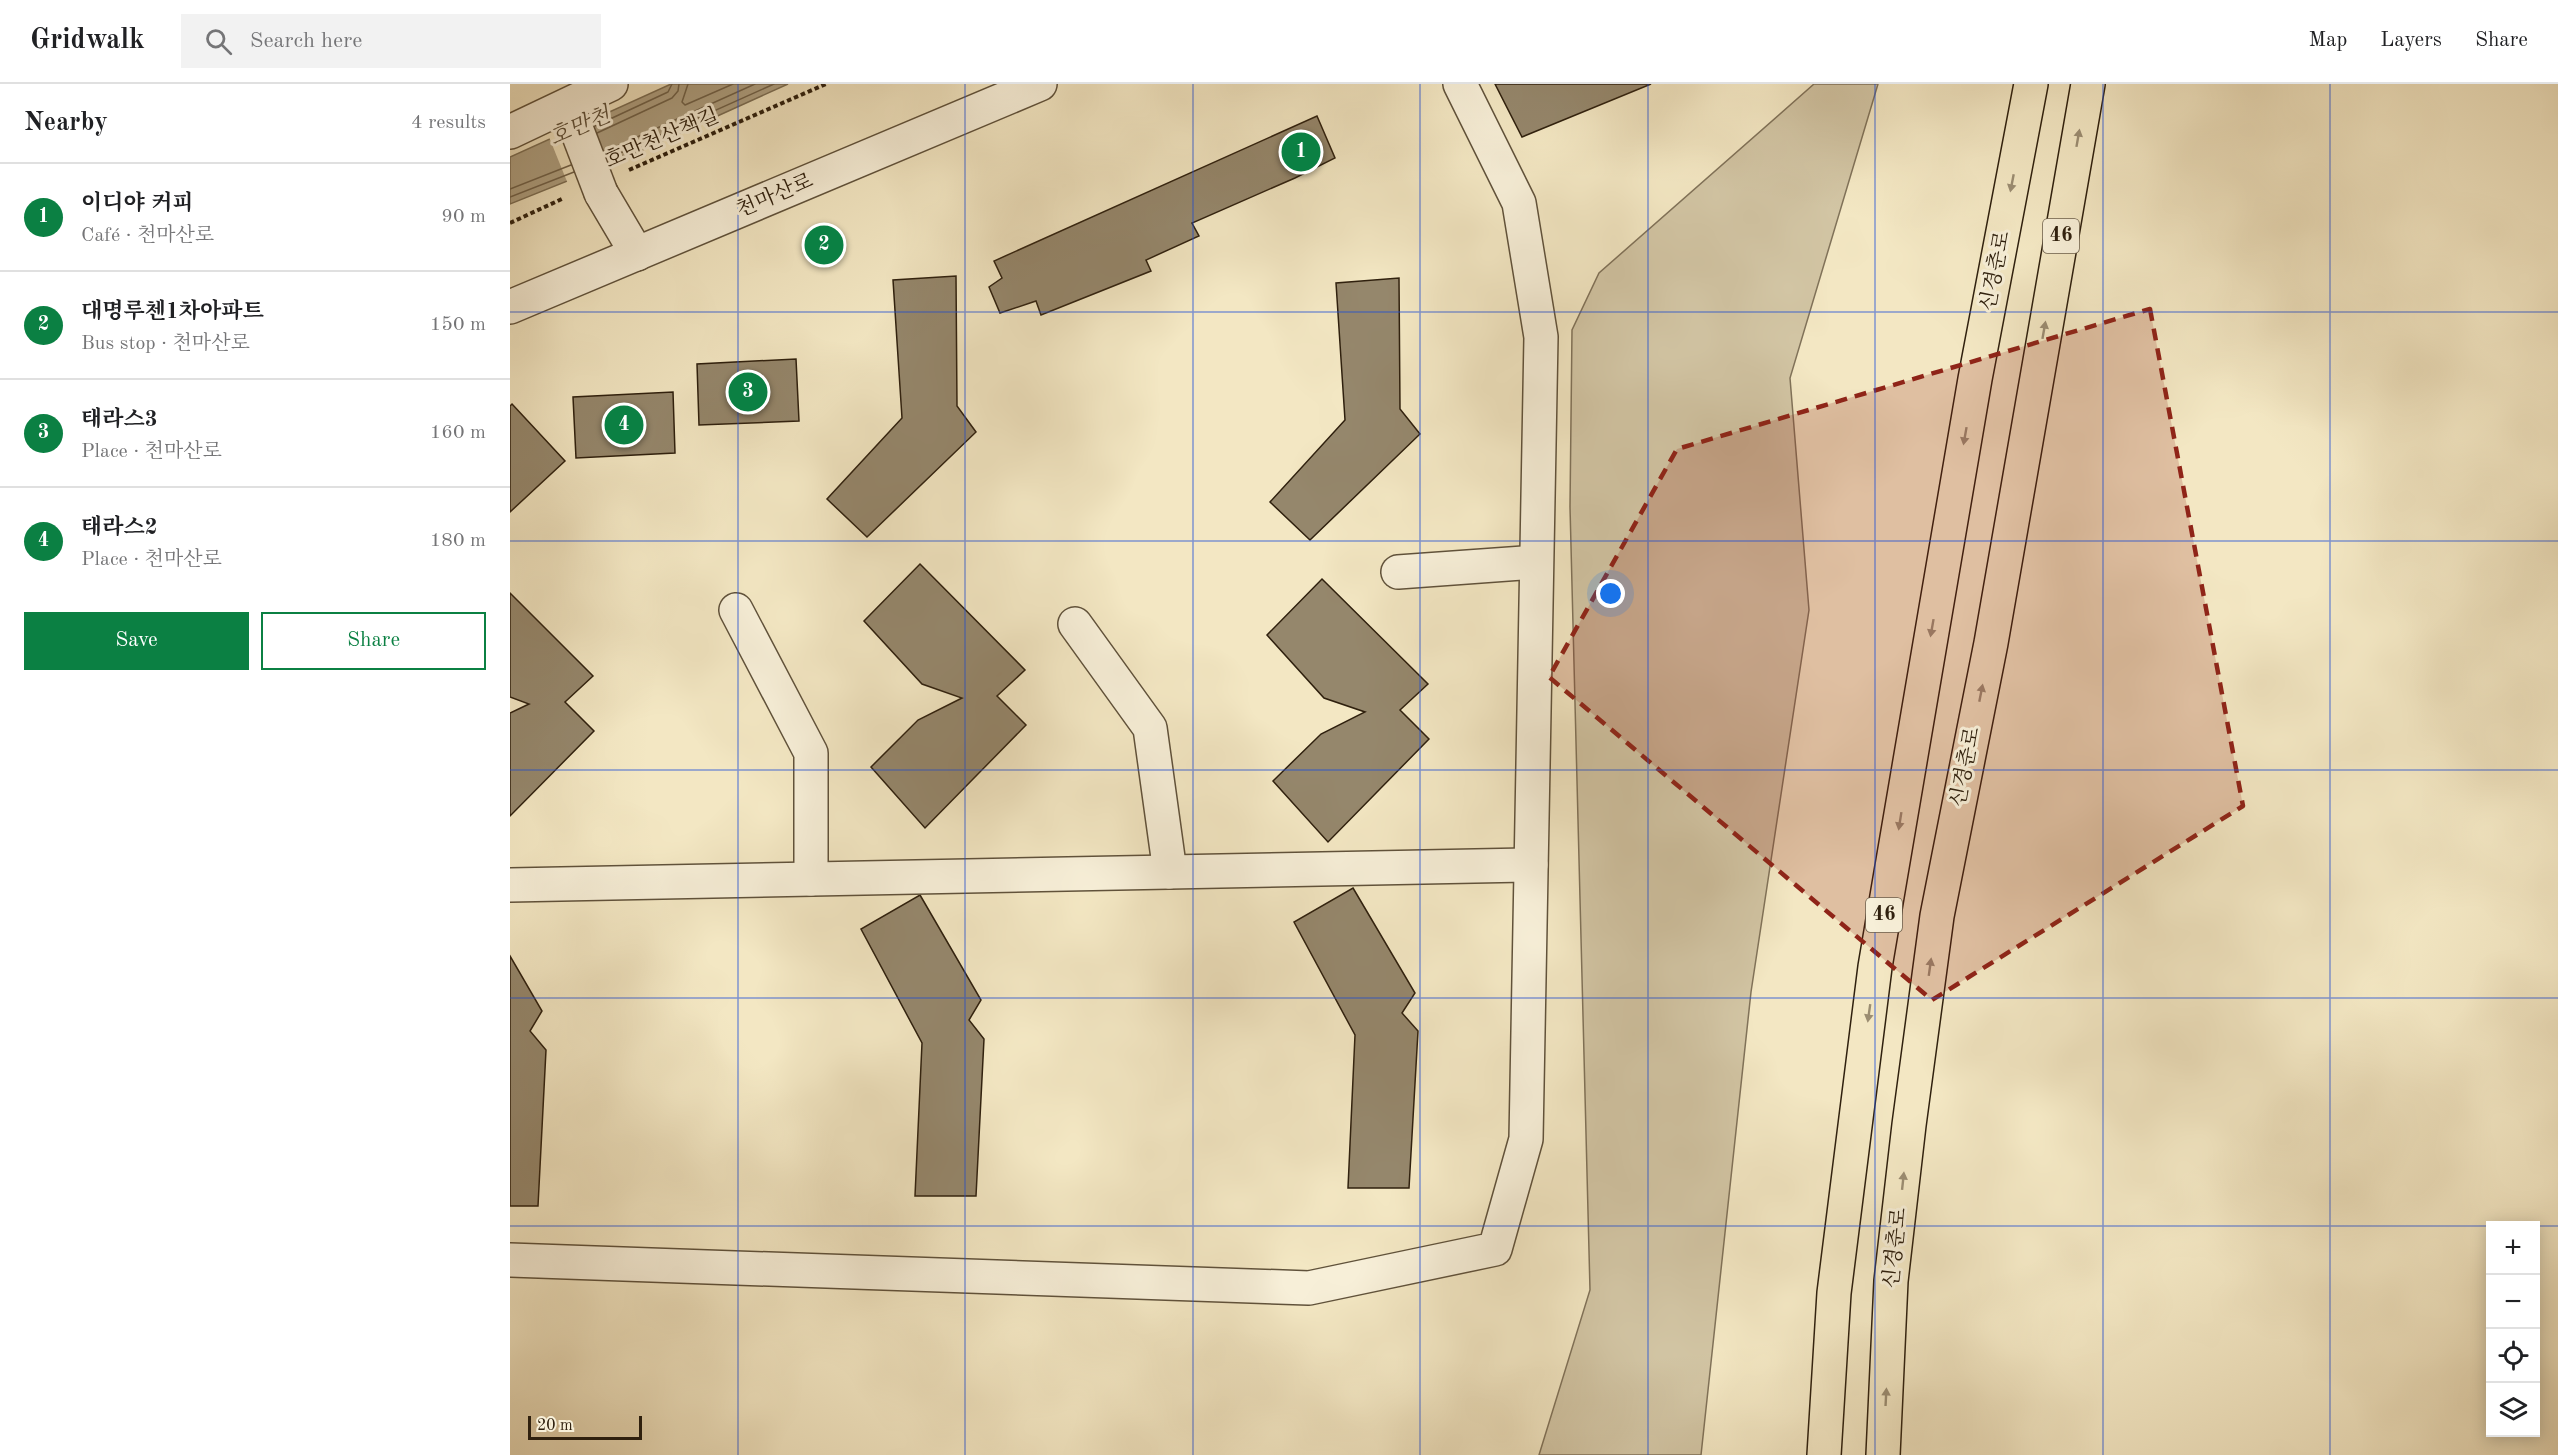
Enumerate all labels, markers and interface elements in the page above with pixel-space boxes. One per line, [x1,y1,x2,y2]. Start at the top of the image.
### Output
search box [181,14,601,68]
icon: search [202,25,235,58]
text: Gridwalk [30,27,145,55]
text: Search here [250,30,362,52]
text: Map [2308,30,2347,51]
text: Layers [2380,30,2442,51]
text: Share [2475,30,2528,51]
water label: 호만천 [546,102,615,150]
street label: 호만천산책길 [601,104,722,172]
text: Nearby [24,110,108,136]
text: 4 results [411,113,486,133]
one-way arrow [2074,129,2083,148]
pin: 1 [1282,130,1320,174]
street label: 천마산로 [733,169,816,222]
one-way arrow [2007,173,2016,192]
text: 이디야 커피 [81,193,193,215]
text: 1 [38,207,49,227]
text: 90 m [441,207,486,227]
road number: 46 [2043,219,2079,253]
pin: 2 [804,222,844,268]
text: Café · 천마산로 [81,226,214,246]
street label: 신경춘로 [1976,229,2014,313]
text: 대명루첸1차아파트 [81,301,264,323]
text: 2 [38,315,49,335]
text: 150 m [430,315,486,335]
one-way arrow [2040,321,2049,340]
text: Bus stop · 천마산로 [81,334,250,354]
pin: 3 [728,370,768,414]
pin: 4 [604,402,644,448]
text: 태라스3 [81,409,158,431]
text: 3 [38,423,49,443]
text: 160 m [430,423,486,443]
one-way arrow [1960,427,1969,446]
text: Place · 천마산로 [81,442,222,462]
text: 태라스2 [81,517,158,539]
text: 4 [38,531,49,551]
text: 180 m [430,531,486,551]
text: Place · 천마산로 [81,550,222,570]
your location [1596,579,1625,608]
button: Save [24,612,249,670]
button: Share [261,612,486,670]
one-way arrow [1927,619,1936,638]
one-way arrow [1977,683,1986,702]
street label: 신경춘로 [1946,725,1984,809]
one-way arrow [1895,811,1904,830]
road number: 46 [1866,898,1902,932]
one-way arrow [1926,958,1935,977]
one-way arrow [1864,1004,1874,1023]
one-way arrow [1898,1172,1907,1191]
street label: 신경춘로 [1879,1206,1911,1289]
map controls [2486,1221,2540,1437]
button: + [2486,1221,2540,1275]
button: − [2486,1275,2540,1329]
button: locate [2486,1329,2540,1383]
button: layers [2486,1383,2540,1437]
one-way arrow [1881,1387,1890,1406]
scale bar [528,1413,642,1440]
text: 20 m [537,1418,573,1434]

